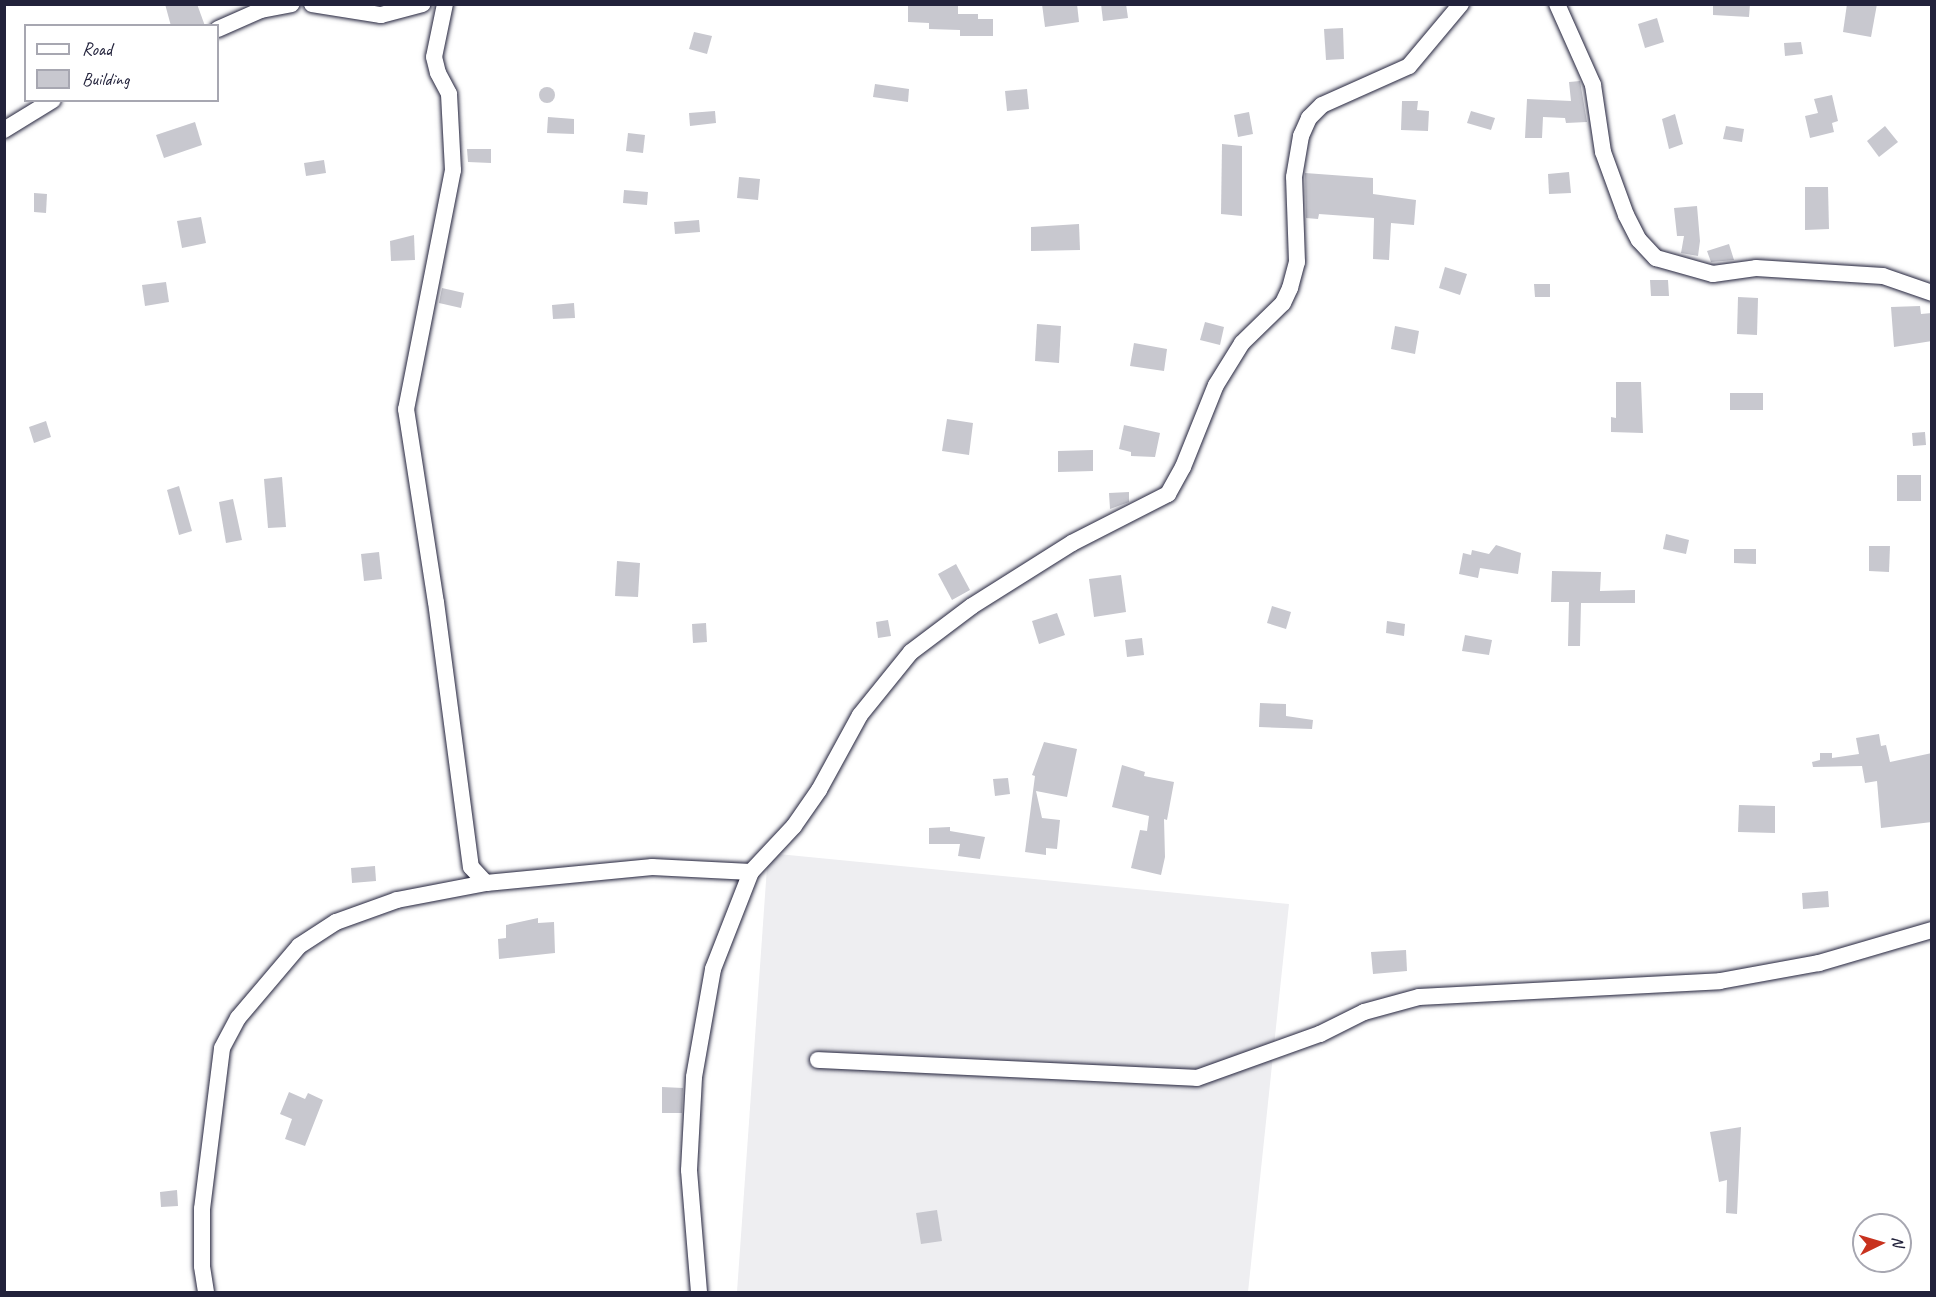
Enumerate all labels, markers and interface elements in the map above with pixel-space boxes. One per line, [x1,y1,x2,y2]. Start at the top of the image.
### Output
legend [24,24,219,102]
text: Road [82,38,112,60]
text: Building [82,68,129,90]
north arrow [1852,1213,1912,1273]
text: N [1888,1236,1908,1247]

